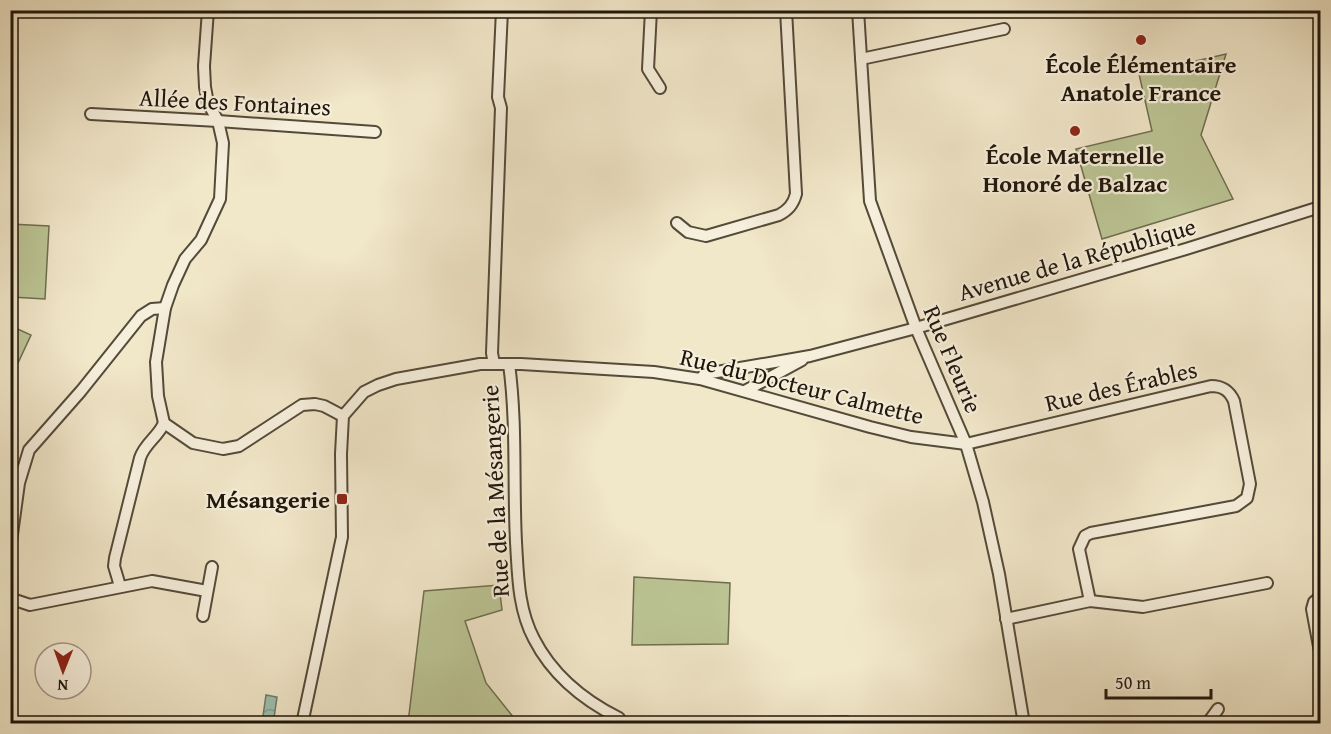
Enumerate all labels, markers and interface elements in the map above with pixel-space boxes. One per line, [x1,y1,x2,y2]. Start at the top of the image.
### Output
marker: École Élémentaire Anatole France [1134,33,1148,47]
place label: École Élémentaire Anatole France [1045,47,1237,110]
street label: Allée des Fontaines [138,79,332,125]
marker: École Maternelle Honoré de Balzac [1068,124,1082,138]
place label: École Maternelle Honoré de Balzac [983,138,1167,201]
street label: Avenue de la République [954,208,1200,310]
street label: Rue Fleurie [915,300,991,418]
street label: Rue du Docteur Calmette [676,339,928,433]
street label: Rue des Érables [1041,351,1201,421]
street label: Rue de la Mésangerie [472,384,518,598]
place label: Mésangerie [206,482,330,517]
marker: Mésangerie [335,492,349,506]
north arrow [33,641,93,701]
scale bar [1106,662,1211,700]
text: 50 m [1115,669,1151,696]
text: N [57,674,68,698]

